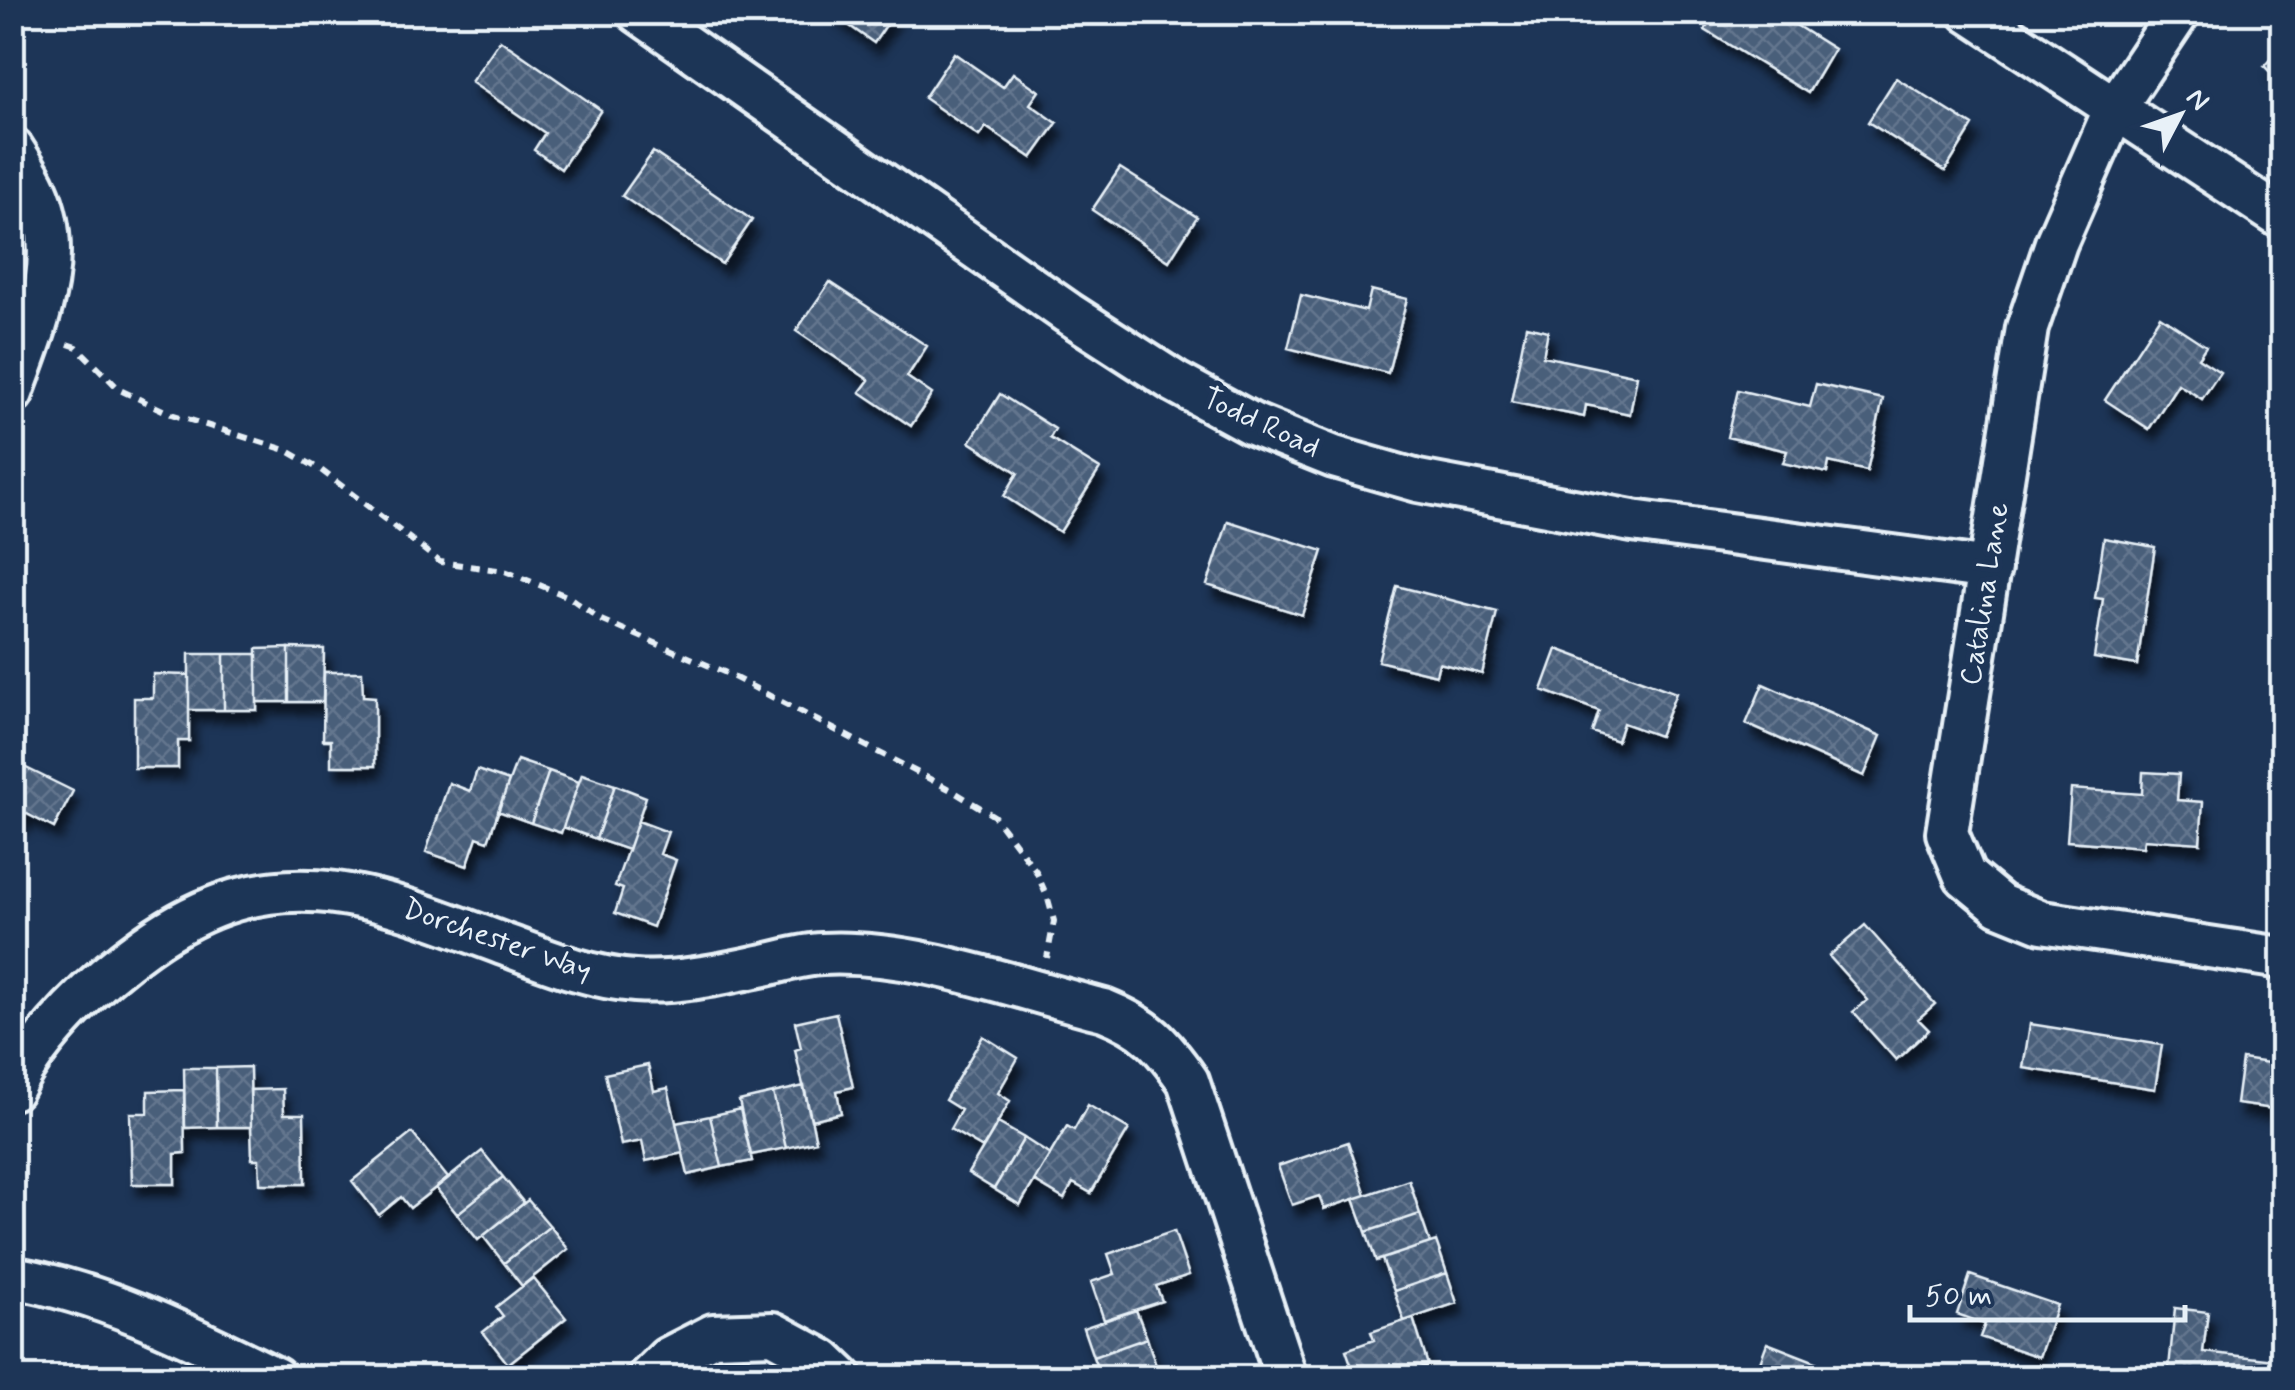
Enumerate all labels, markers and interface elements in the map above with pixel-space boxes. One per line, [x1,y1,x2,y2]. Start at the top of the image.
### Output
north arrow [2130,65,2230,165]
text: N [2177,81,2217,119]
street label: Todd Road [1196,379,1326,467]
street label: Catalina Lane [1951,500,2019,688]
street label: Dorchester Way [397,889,597,991]
scale bar [1910,1260,2185,1322]
text: 50 m [1925,1277,1992,1316]

